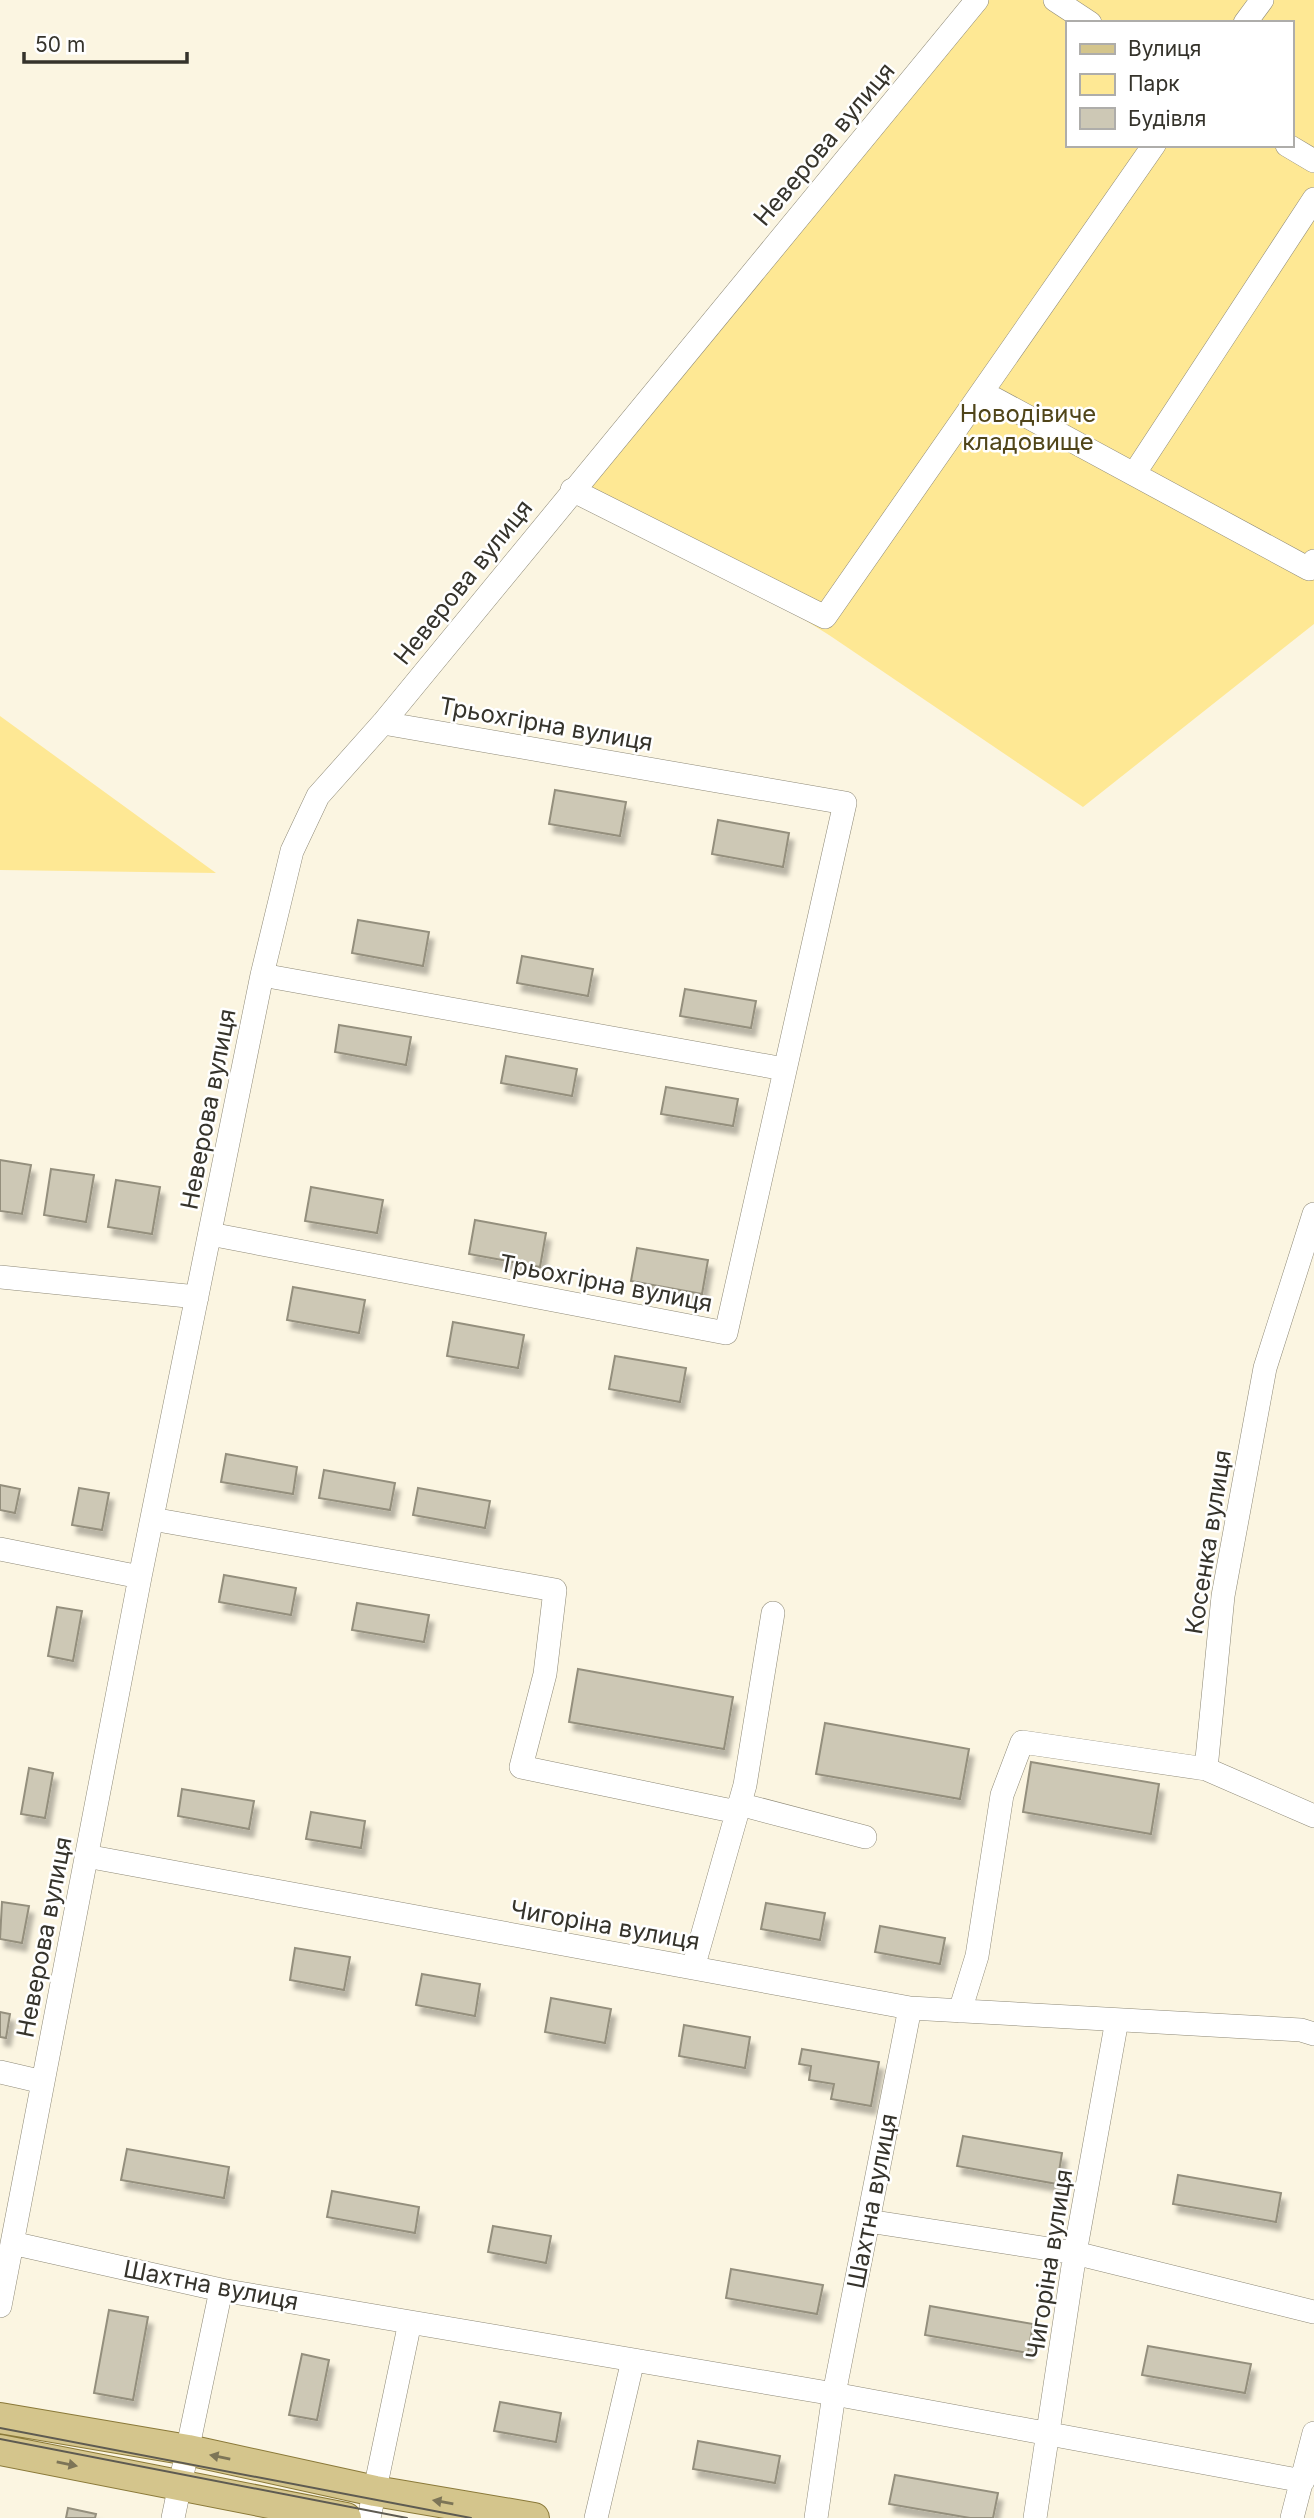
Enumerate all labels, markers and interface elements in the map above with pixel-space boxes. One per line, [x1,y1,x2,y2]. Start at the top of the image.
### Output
scale bar [24,21,187,65]
legend [1066,21,1293,147]
text: 50 m [35,32,85,57]
text: Вулиця [1128,36,1201,61]
street label: Неверова вулиця [747,57,901,231]
text: Парк [1128,71,1180,96]
text: Будівля [1128,106,1206,131]
park label: Новодівиче кладовище [960,399,1096,456]
street label: Неверова вулиця [388,494,538,670]
street label: Трьохгірна вулиця [437,691,655,757]
street label: Неверова вулиця [174,1006,242,1212]
street label: Трьохгірна вулиця [497,1248,715,1318]
street label: Косенка вулиця [1179,1448,1237,1636]
street label: Неверова вулиця [10,1834,78,2040]
street label: Чигоріна вулиця [508,1894,702,1956]
street label: Шахтна вулиця [841,2111,903,2291]
street label: Чигоріна вулиця [1020,2167,1078,2361]
street label: Шахтна вулиця [121,2254,301,2316]
one-way arrow [209,2451,231,2462]
one-way arrow [56,2458,78,2469]
one-way arrow [431,2497,453,2508]

